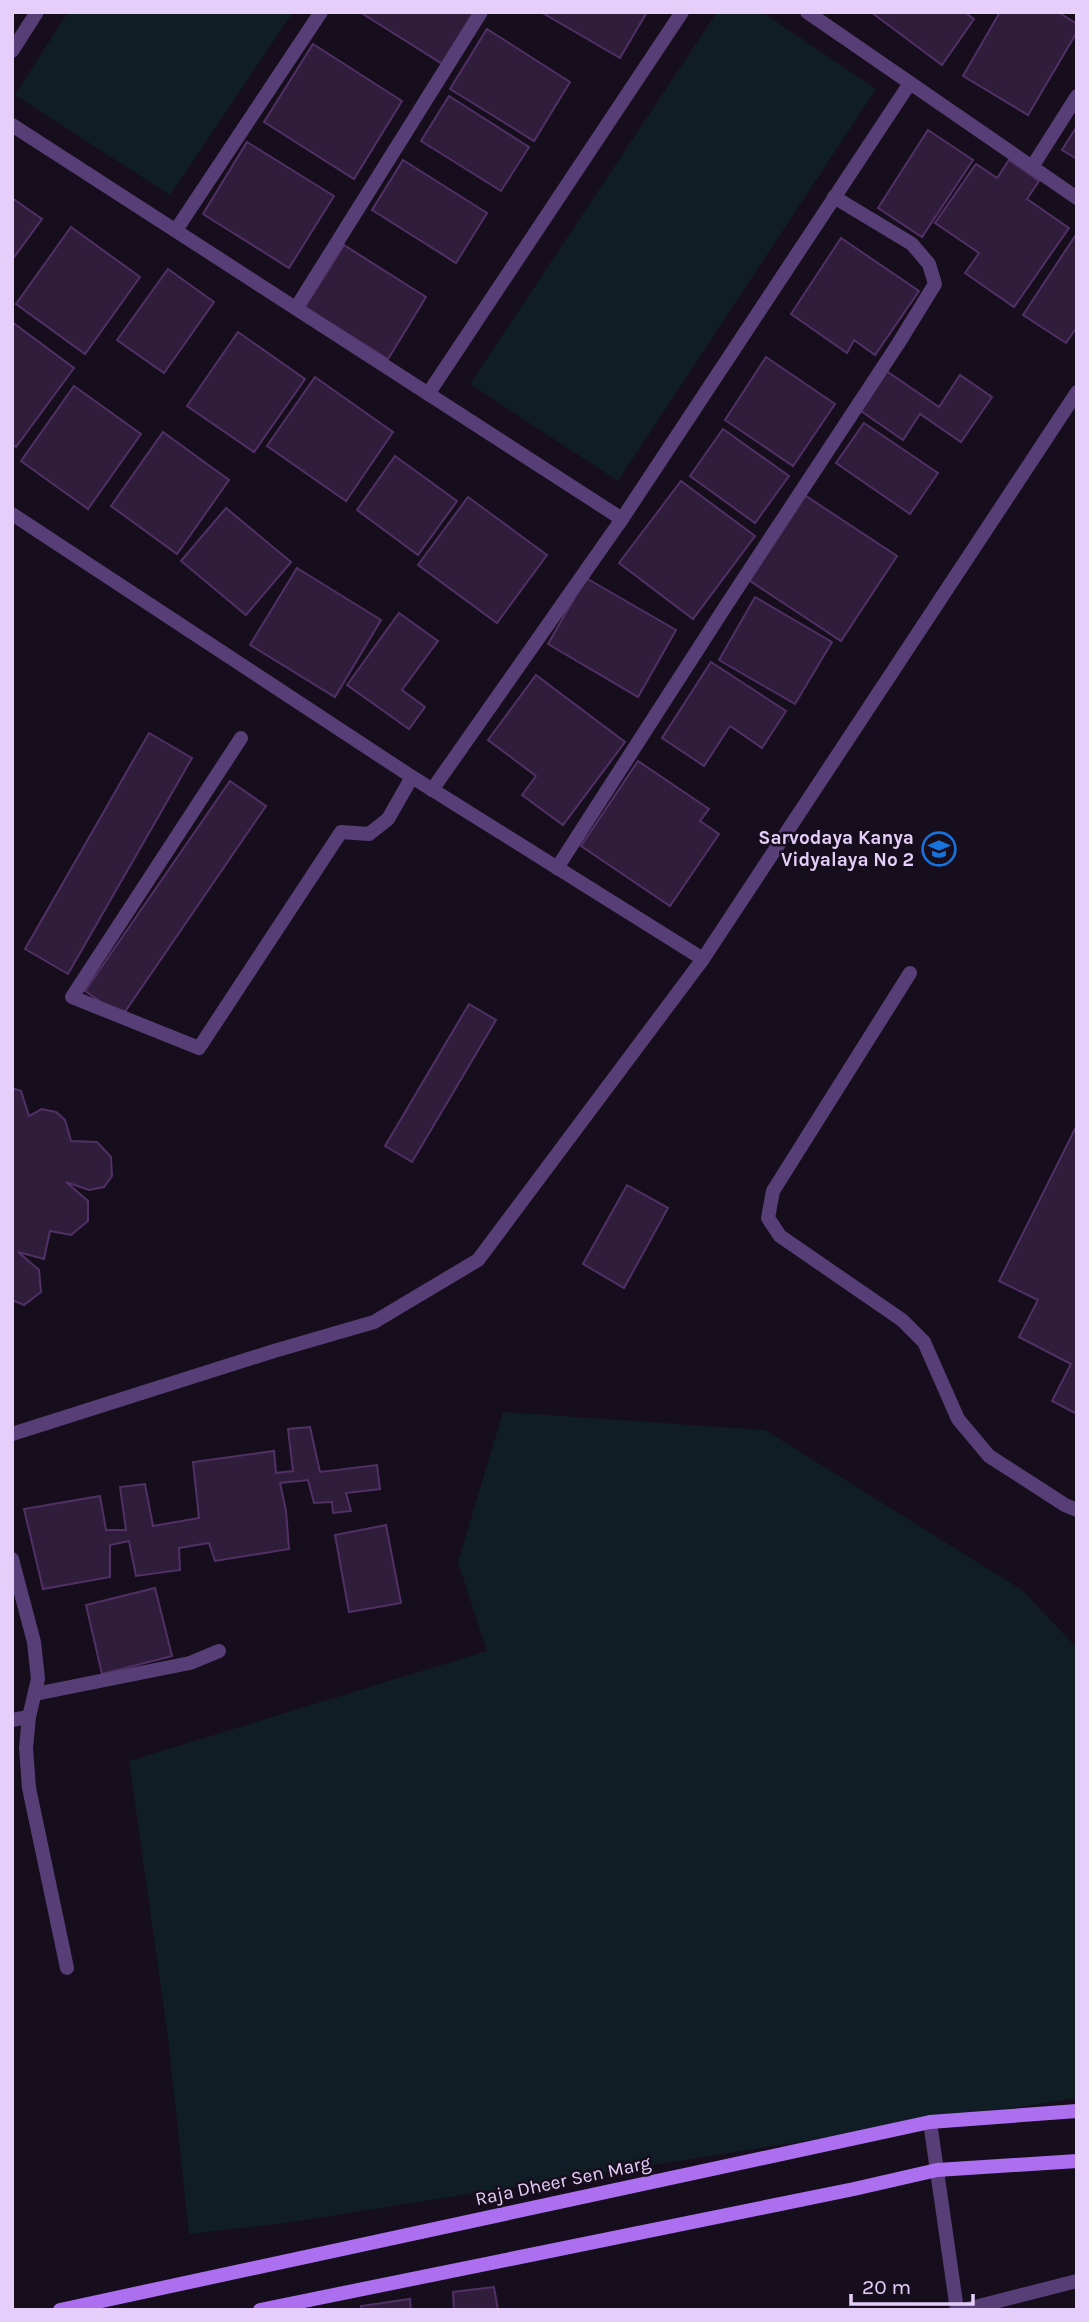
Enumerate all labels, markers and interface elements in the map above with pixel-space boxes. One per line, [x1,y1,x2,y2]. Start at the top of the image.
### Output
place label: Sarvodaya Kanya Vidyalaya No 2 [758,827,914,871]
school or university icon: Sarvodaya Kanya Vidyalaya No 2 [920,830,958,868]
street label: Raja Dheer Sen Marg [473,2152,653,2210]
scale bar [851,2262,974,2306]
text: 20 m [862,2275,911,2299]

